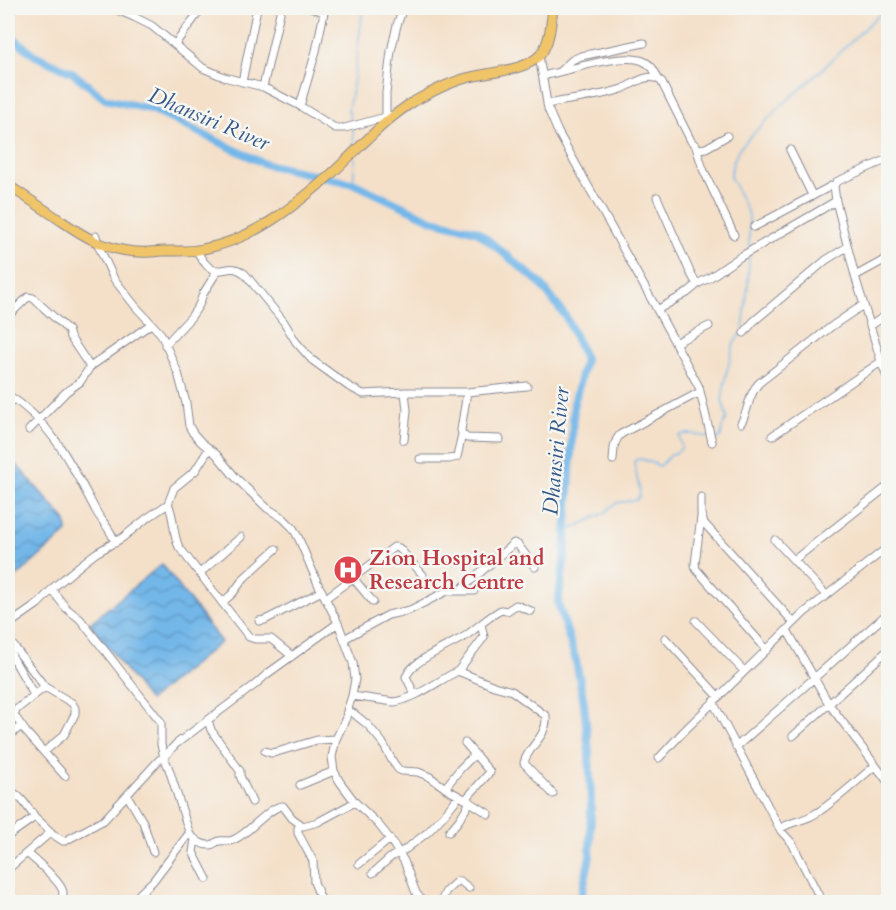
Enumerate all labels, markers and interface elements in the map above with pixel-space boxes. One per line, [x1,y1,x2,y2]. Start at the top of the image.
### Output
water label: Dhansiri River [144,80,275,158]
water label: Dhansiri River [535,385,577,516]
place label: Zion Hospital and Research Centre [369,544,545,597]
hospital icon: Zion Hospital and Research Centre [332,554,364,586]

